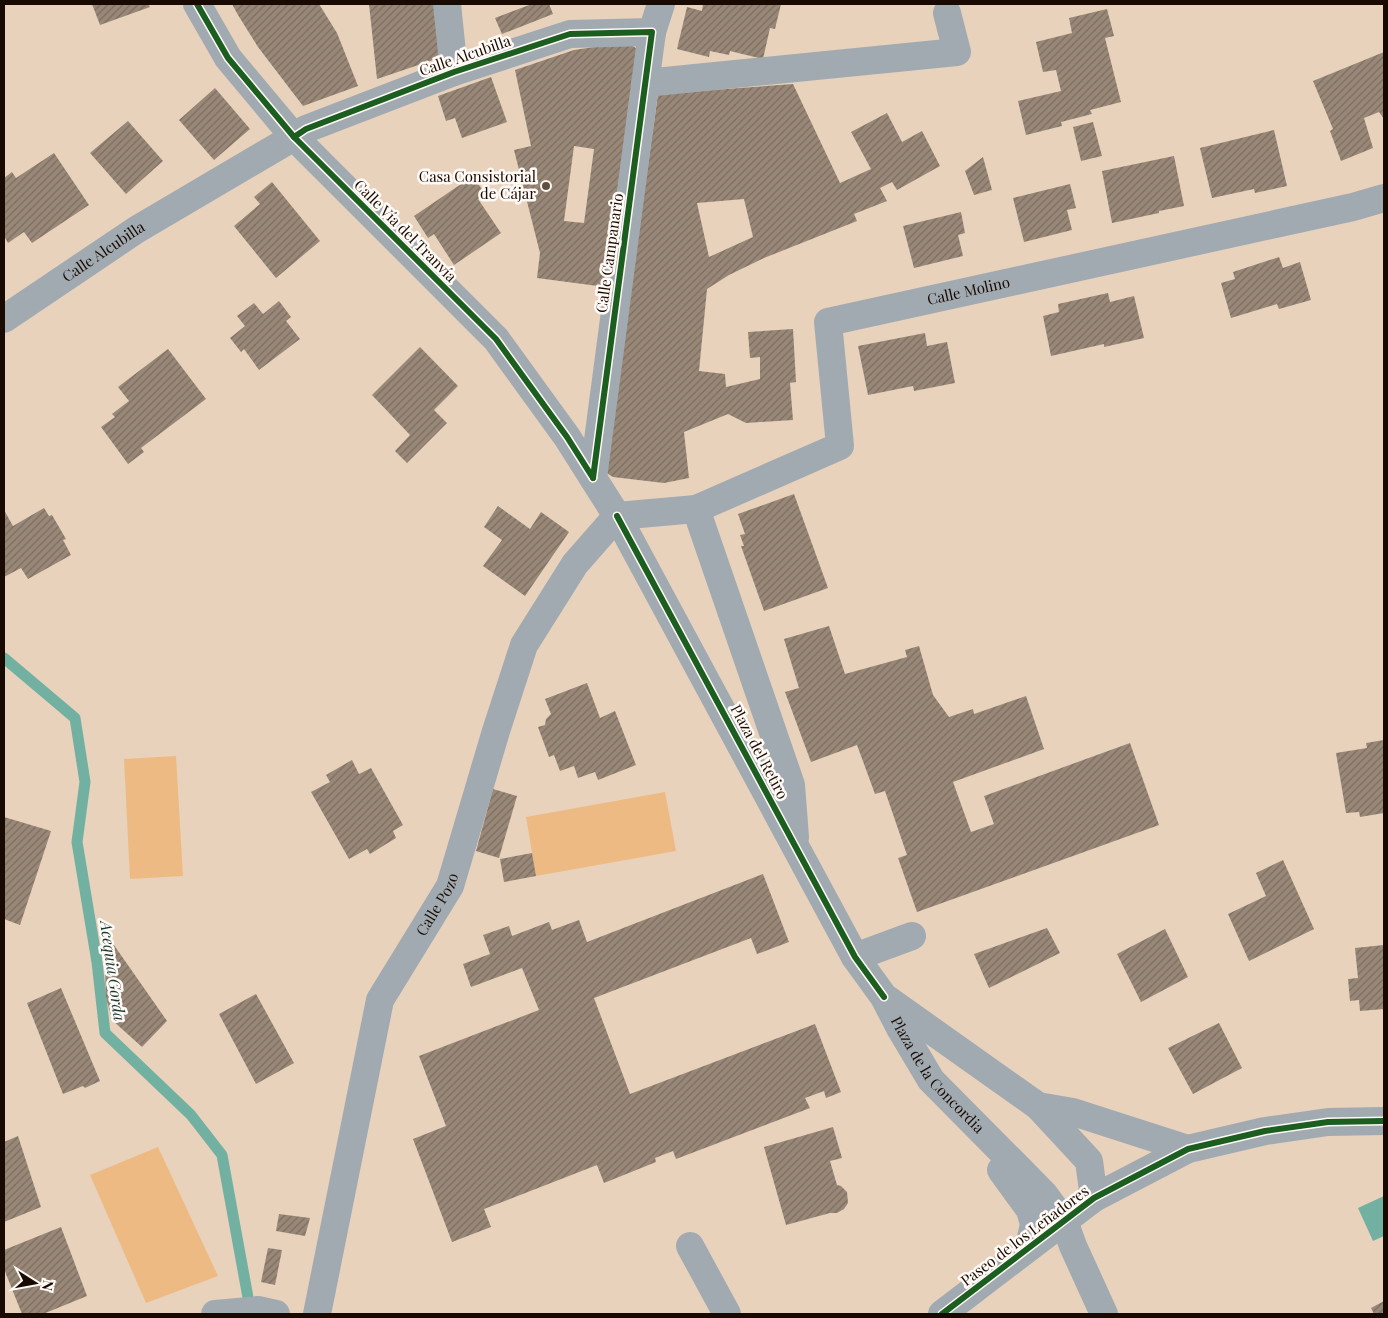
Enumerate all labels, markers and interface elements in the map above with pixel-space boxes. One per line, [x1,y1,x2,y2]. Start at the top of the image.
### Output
street label: Calle Alcubilla [416,30,514,80]
place label: Casa Consistorial de Cájar [419,166,536,203]
street label: Calle Vía del Tranvía [350,175,462,286]
marker: Casa Consistorial de Cájar [540,180,552,192]
street label: Calle Campanario [591,192,627,314]
street label: Calle Alcubilla [58,216,148,286]
street label: Calle Molino [925,271,1012,309]
street label: Plaza del Retiro [727,701,793,802]
street label: Calle Pozo [411,871,462,939]
water label: Acequia Gorda [96,918,131,1022]
street label: Plaza de la Concordia [887,1013,989,1137]
street label: Paseo de los Leñadores [956,1181,1092,1290]
north arrow [10,1258,60,1308]
text: N [38,1279,59,1292]

